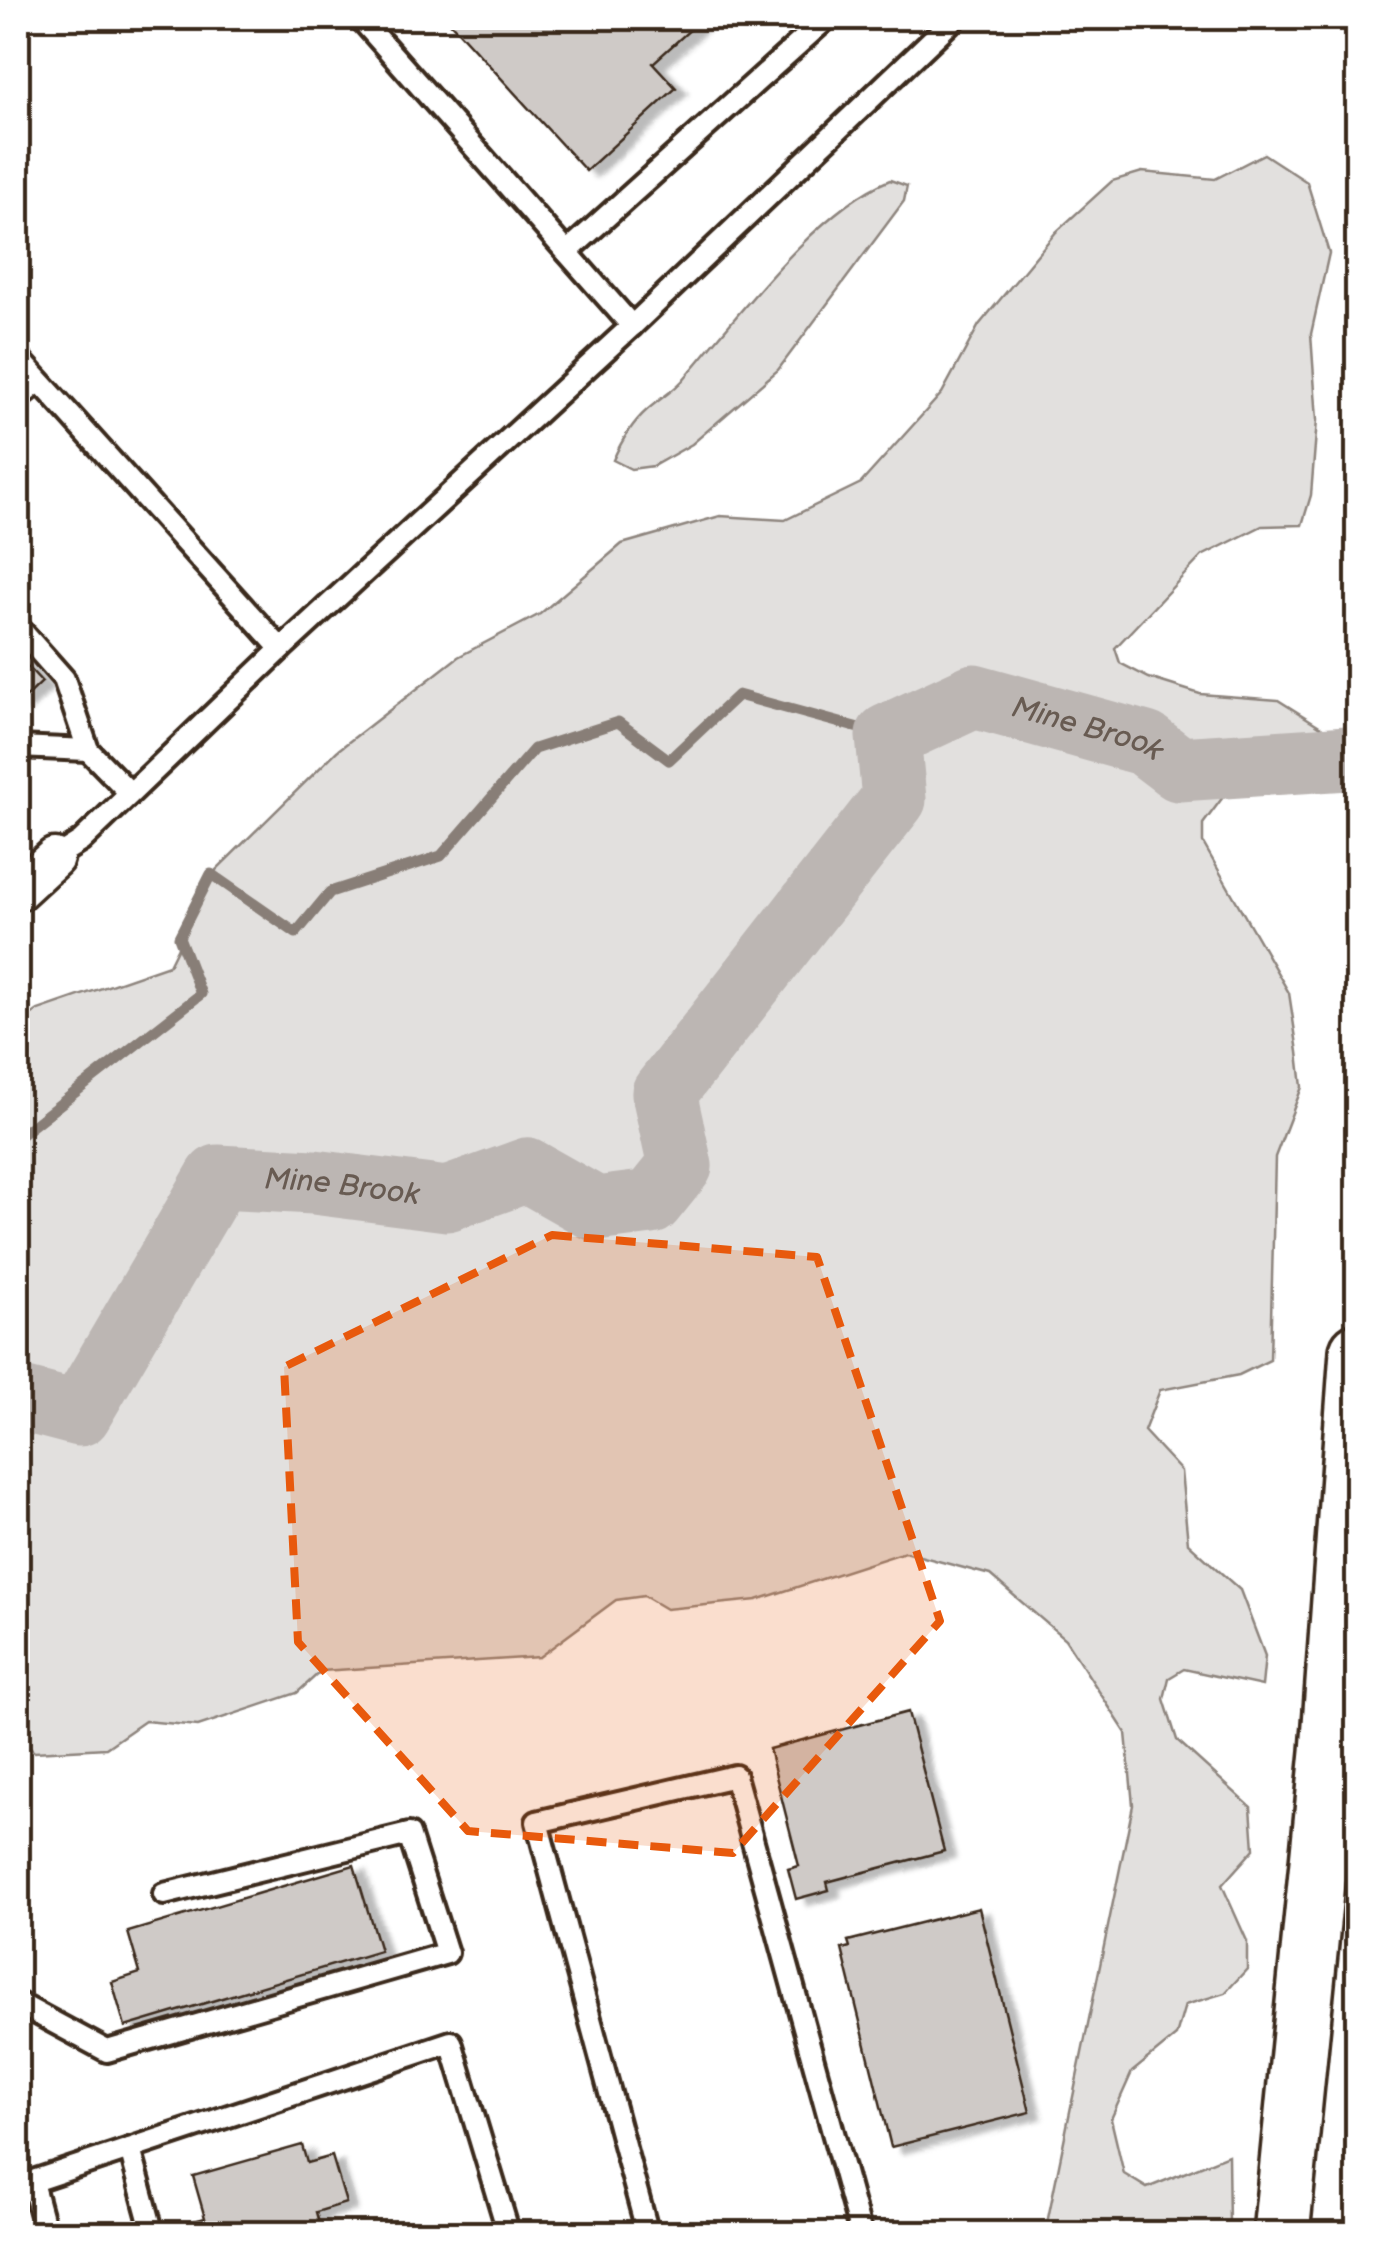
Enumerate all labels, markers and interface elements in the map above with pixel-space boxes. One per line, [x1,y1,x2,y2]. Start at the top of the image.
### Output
water label: Mine Brook [1008,689,1172,769]
water label: Mine Brook [263,1161,423,1213]

